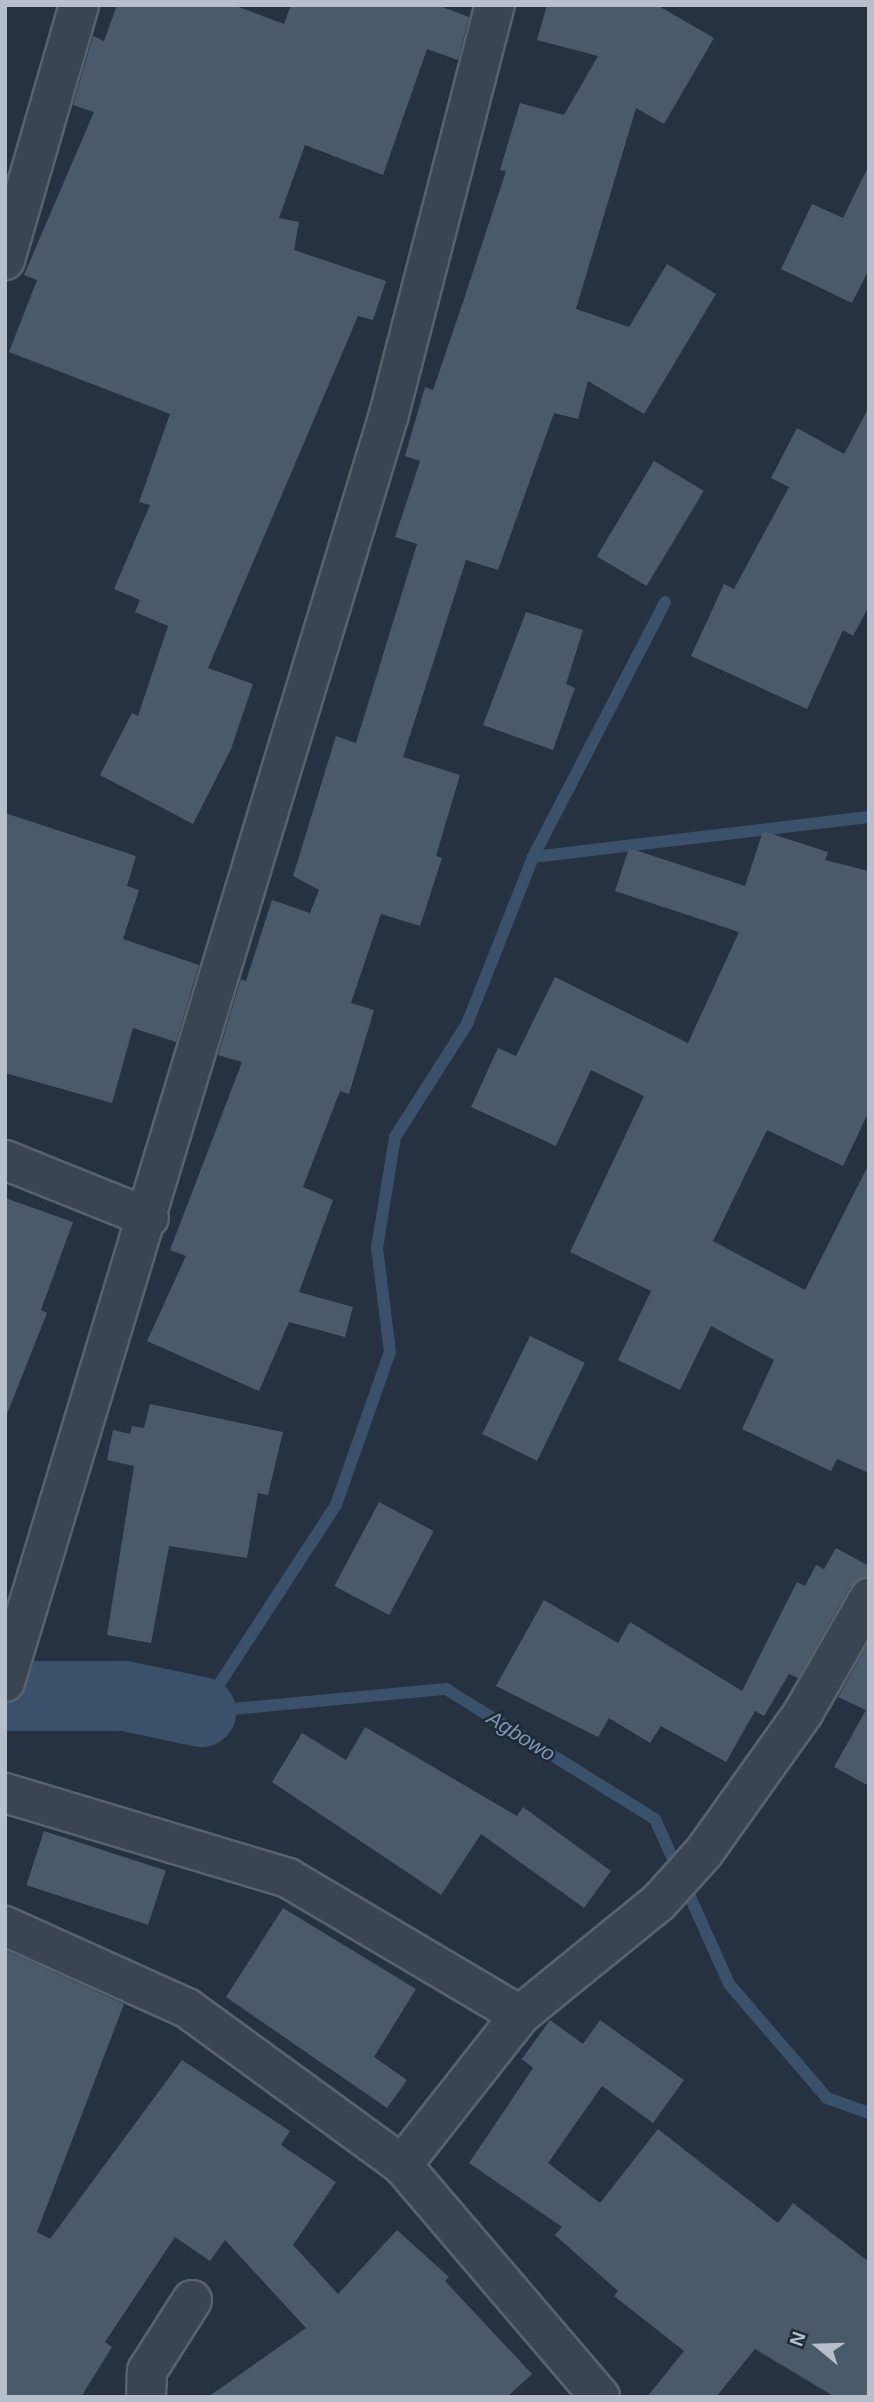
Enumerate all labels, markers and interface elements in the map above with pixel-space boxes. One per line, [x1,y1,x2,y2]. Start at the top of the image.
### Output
water label: Agbowo [482,1705,560,1767]
north arrow [783,2311,853,2381]
text: N [786,2329,810,2349]

